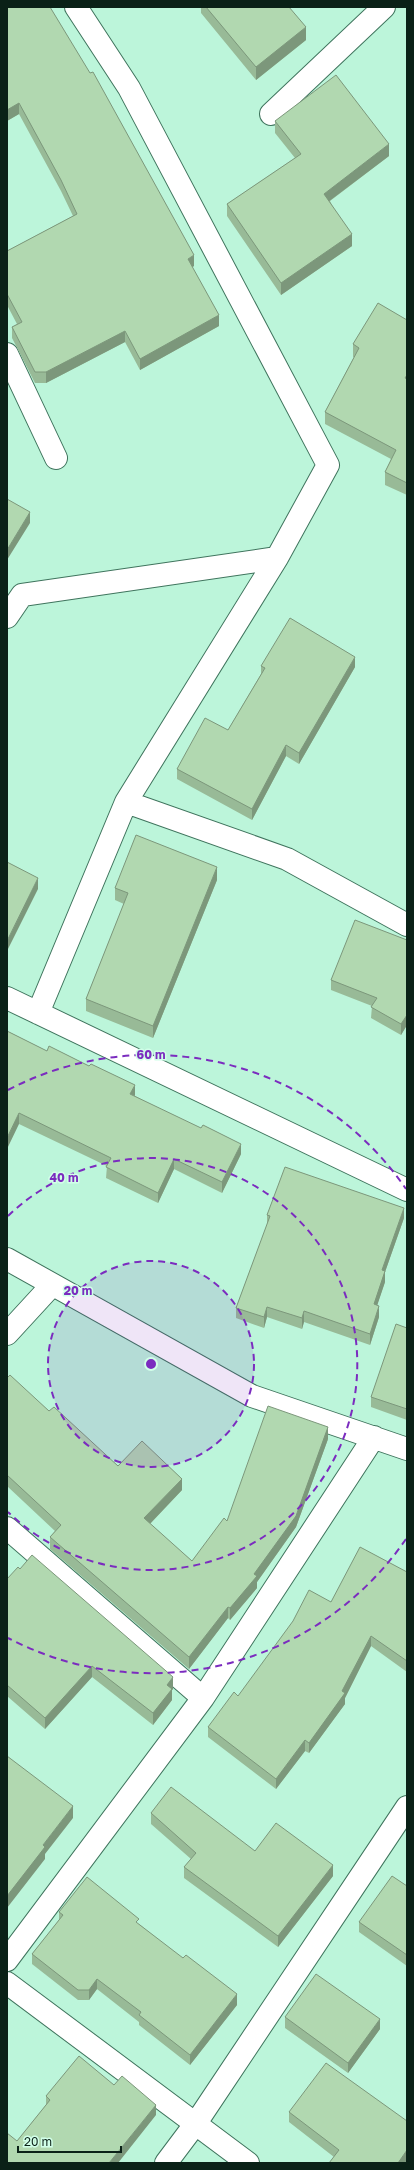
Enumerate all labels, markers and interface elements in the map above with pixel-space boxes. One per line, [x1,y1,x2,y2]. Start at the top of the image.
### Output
text: 60 m [137,1047,165,1062]
text: 40 m [50,1170,78,1185]
text: 20 m [64,1283,92,1298]
centre of rings [144,1357,158,1371]
scale bar [18,2128,121,2154]
text: 20 m [24,2134,52,2149]

